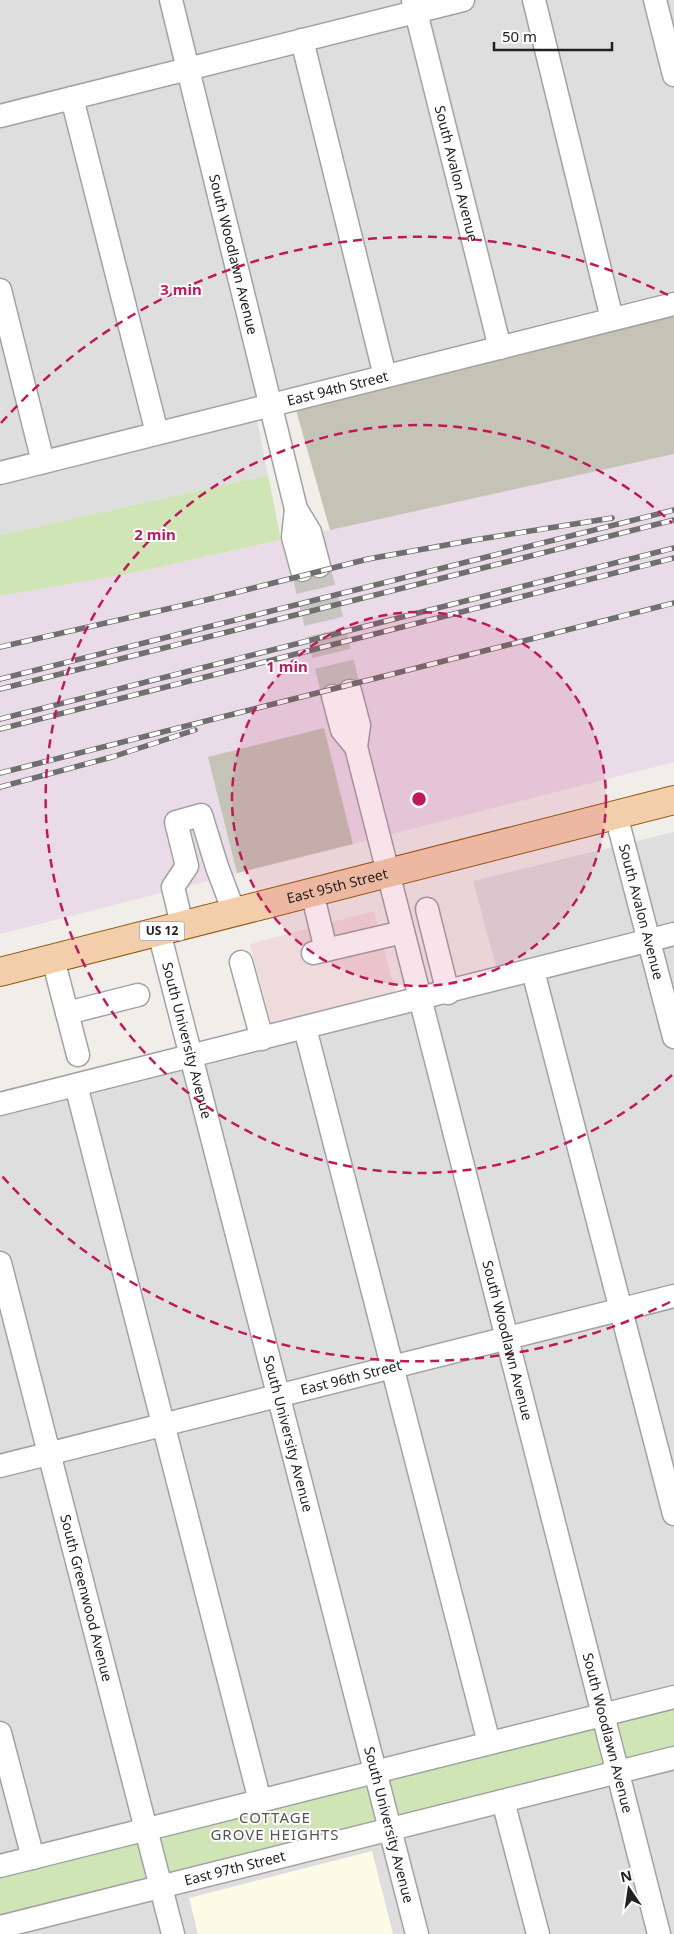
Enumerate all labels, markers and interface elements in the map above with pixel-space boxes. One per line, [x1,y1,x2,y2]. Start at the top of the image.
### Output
scale bar [494,20,612,52]
text: 50 m [502,26,537,46]
street label: South Avalon Avenue [431,103,483,244]
street label: South Woodlawn Avenue [205,172,263,337]
text: 3 min [160,279,202,299]
street label: East 94th Street [285,366,390,410]
text: 2 min [134,524,176,544]
text: 1 min [266,656,308,676]
centre of rings [410,790,428,808]
street label: South Avalon Avenue [615,842,669,982]
street label: East 95th Street [285,863,390,907]
road number: US 12 [140,921,184,940]
street label: South University Avenue [158,960,217,1121]
street label: South Woodlawn Avenue [478,1258,538,1423]
street label: South University Avenue [259,1353,318,1514]
street label: East 96th Street [298,1355,403,1399]
street label: South Greenwood Avenue [56,1512,118,1684]
street label: South Woodlawn Avenue [579,1651,638,1815]
street label: South University Avenue [360,1744,419,1905]
district label: COTTAGE GROVE HEIGHTS [210,1807,340,1844]
street label: East 97th Street [182,1846,287,1889]
north arrow [604,1864,654,1914]
text: N [618,1865,634,1886]

